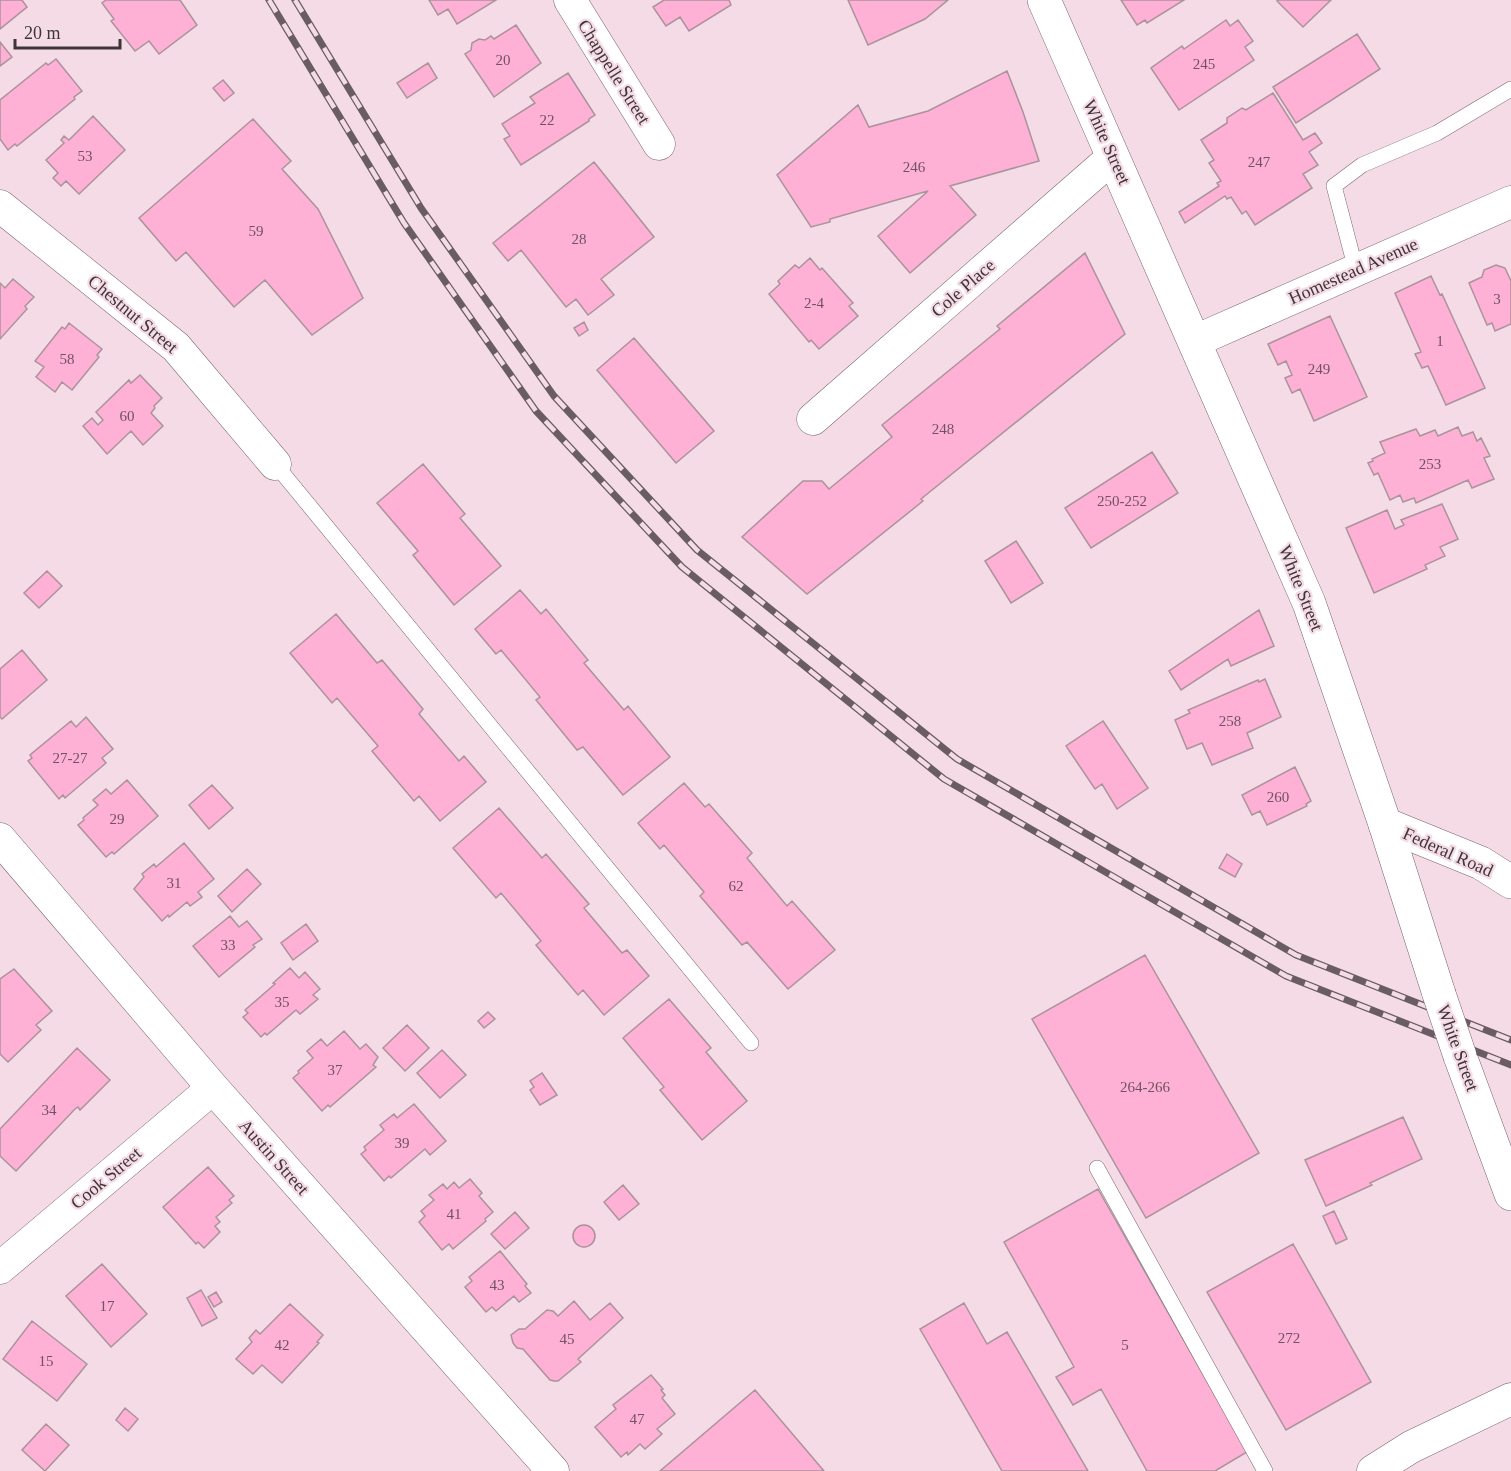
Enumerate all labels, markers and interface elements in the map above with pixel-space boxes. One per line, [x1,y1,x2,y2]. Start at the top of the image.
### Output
scale bar [15,12,120,50]
street label: Chappelle Street [574,16,654,128]
text: 20 m [24,23,61,43]
house number: 20 [496,52,511,68]
house number: 245 [1193,56,1215,72]
street label: White Street [1079,97,1135,187]
house number: 22 [540,112,555,128]
house number: 53 [78,148,93,164]
house number: 247 [1248,154,1271,170]
house number: 246 [903,159,926,175]
house number: 59 [249,223,264,239]
house number: 28 [572,231,587,247]
street label: Homestead Avenue [1285,234,1421,308]
street label: Cole Place [927,255,999,321]
street label: Chestnut Street [84,271,182,357]
house number: 3 [1493,291,1501,307]
house number: 2-4 [804,295,824,311]
house number: 1 [1436,333,1444,349]
house number: 58 [60,351,75,367]
house number: 249 [1308,361,1330,377]
house number: 60 [120,408,135,424]
house number: 248 [932,421,954,437]
house number: 253 [1419,456,1441,472]
house number: 250-252 [1097,493,1147,509]
street label: White Street [1275,542,1327,634]
house number: 258 [1219,713,1241,729]
house number: 27-27 [53,750,88,766]
house number: 260 [1267,789,1289,805]
house number: 29 [110,811,125,827]
street label: Federal Road [1400,823,1496,881]
house number: 31 [167,875,182,891]
house number: 62 [729,878,744,894]
house number: 33 [221,937,236,953]
house number: 35 [275,994,290,1010]
street label: White Street [1433,1002,1483,1094]
house number: 37 [328,1062,343,1078]
house number: 264-266 [1120,1079,1170,1095]
house number: 34 [42,1102,57,1118]
street label: Austin Street [235,1115,313,1199]
house number: 39 [395,1135,410,1151]
street label: Cook Street [67,1143,145,1213]
house number: 41 [447,1206,462,1222]
house number: 43 [490,1277,505,1293]
house number: 17 [100,1298,115,1314]
house number: 272 [1278,1330,1300,1346]
house number: 45 [560,1331,575,1347]
house number: 42 [275,1337,290,1353]
house number: 5 [1121,1337,1129,1353]
house number: 15 [39,1353,54,1369]
house number: 47 [630,1411,645,1427]

